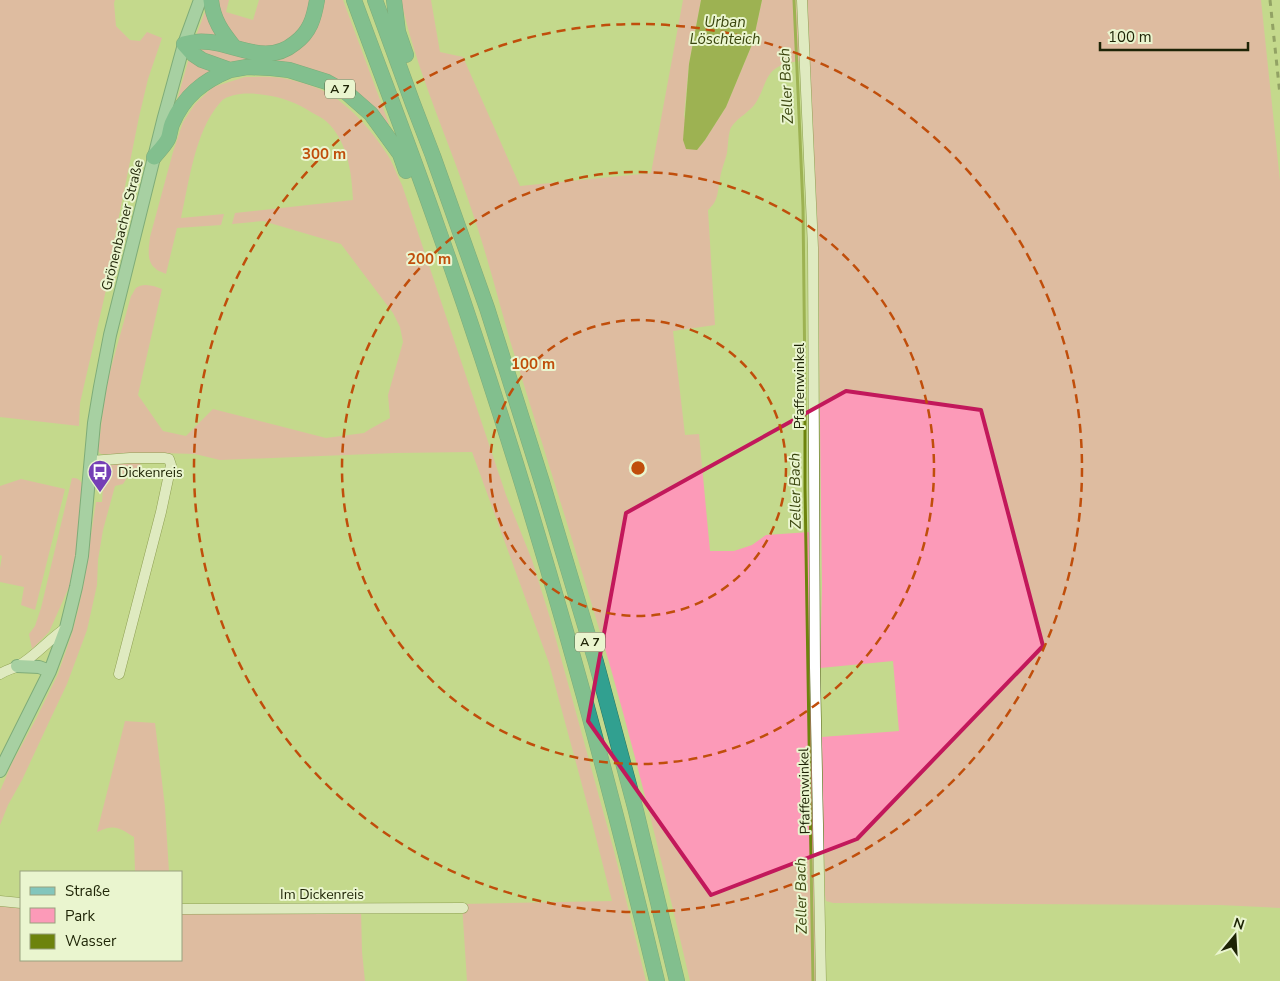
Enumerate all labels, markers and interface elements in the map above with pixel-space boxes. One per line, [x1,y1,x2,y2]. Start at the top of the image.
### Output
water label: Urban Löschteich [689,12,761,49]
scale bar [1100,20,1248,52]
text: 100 m [1108,27,1152,47]
water label: Zeller Bach [774,47,798,125]
road number: A 7 [325,80,355,98]
text: 300 m [302,144,346,164]
street label: Grönenbacher Straße [97,158,148,293]
text: 200 m [407,249,451,269]
street label: Pfaffenwinkel [790,342,809,429]
text: 100 m [511,354,555,374]
water label: Zeller Bach [784,453,806,529]
bus stop icon: Dickenreis [87,459,113,493]
centre of rings [629,459,647,477]
place label: Dickenreis [118,463,183,482]
road number: A 7 [575,632,605,652]
street label: Pfaffenwinkel [794,747,815,834]
water label: Zeller Bach [790,858,812,934]
legend [20,871,182,961]
text: Straße [65,881,110,901]
street label: Im Dickenreis [280,885,364,904]
text: Park [65,906,95,926]
north arrow [1210,911,1260,961]
text: N [1231,913,1247,935]
text: Wasser [65,931,117,951]

